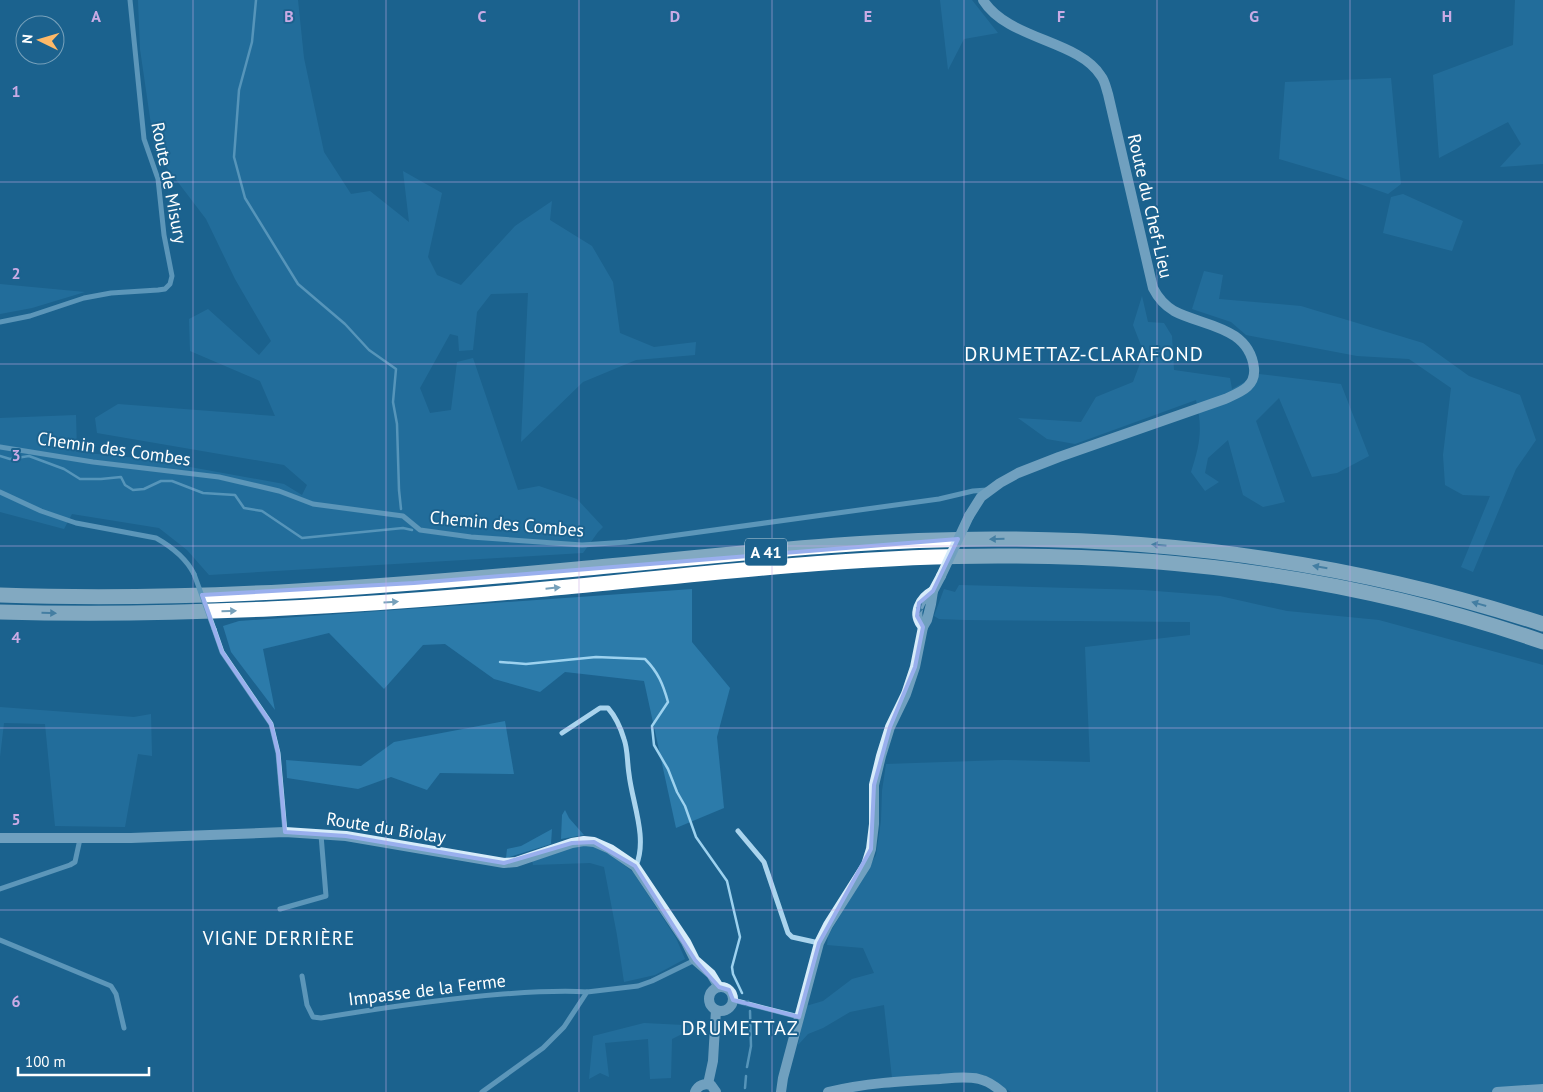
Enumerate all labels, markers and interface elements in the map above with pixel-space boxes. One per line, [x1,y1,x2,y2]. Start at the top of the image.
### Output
text: A [91,6,101,26]
text: B [284,6,294,26]
text: C [478,6,487,26]
text: D [670,6,680,26]
text: E [864,6,872,26]
text: F [1057,6,1065,26]
text: G [1249,6,1259,26]
text: H [1442,6,1452,26]
north arrow [15,15,65,65]
text: N [18,33,36,44]
text: 1 [11,81,21,101]
street label: Route de Misury [146,120,193,246]
street label: Route du Chef-Lieu [1123,131,1178,280]
text: 2 [11,263,21,283]
district label: DRUMETTAZ-CLARAFOND [964,341,1204,367]
street label: Chemin des Combes [36,426,192,471]
text: 3 [11,445,21,465]
street label: Chemin des Combes [429,505,585,542]
one-way arrow [989,535,1005,543]
road number: A 41 [745,538,787,566]
one-way arrow [1151,541,1167,549]
one-way arrow [1312,563,1328,571]
one-way arrow [545,584,561,592]
one-way arrow [383,597,399,605]
one-way arrow [915,600,923,615]
one-way arrow [1471,600,1486,608]
one-way arrow [221,607,237,615]
one-way arrow [41,609,57,617]
text: 4 [11,627,21,647]
street label: Route du Biolay [325,807,448,848]
text: 5 [11,809,21,829]
district label: VIGNE DERRIÈRE [202,926,355,950]
street label: Impasse de la Ferme [347,968,507,1011]
text: 6 [11,991,21,1011]
one-way arrow [742,1000,757,1008]
district label: DRUMETTAZ [681,1015,799,1041]
scale bar [18,1044,149,1076]
text: 100 m [25,1052,66,1071]

